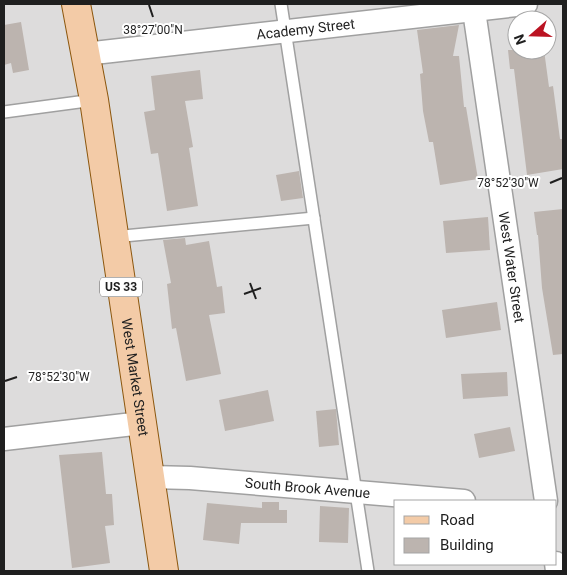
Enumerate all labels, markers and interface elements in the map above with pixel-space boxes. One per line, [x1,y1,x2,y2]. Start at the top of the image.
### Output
north arrow [507,10,557,60]
street label: Academy Street [256,15,356,43]
text: 38°27'00"N [123,23,183,37]
text: N [511,32,529,47]
text: 78°52'30"W [477,176,539,190]
street label: West Water Street [496,211,528,324]
road number: US 33 [100,278,142,296]
street label: West Market Street [119,317,152,438]
text: 78°52'30"W [28,370,90,384]
street label: South Brook Avenue [244,475,371,501]
legend [394,500,557,565]
text: Road [440,511,474,529]
text: Building [440,536,494,554]

